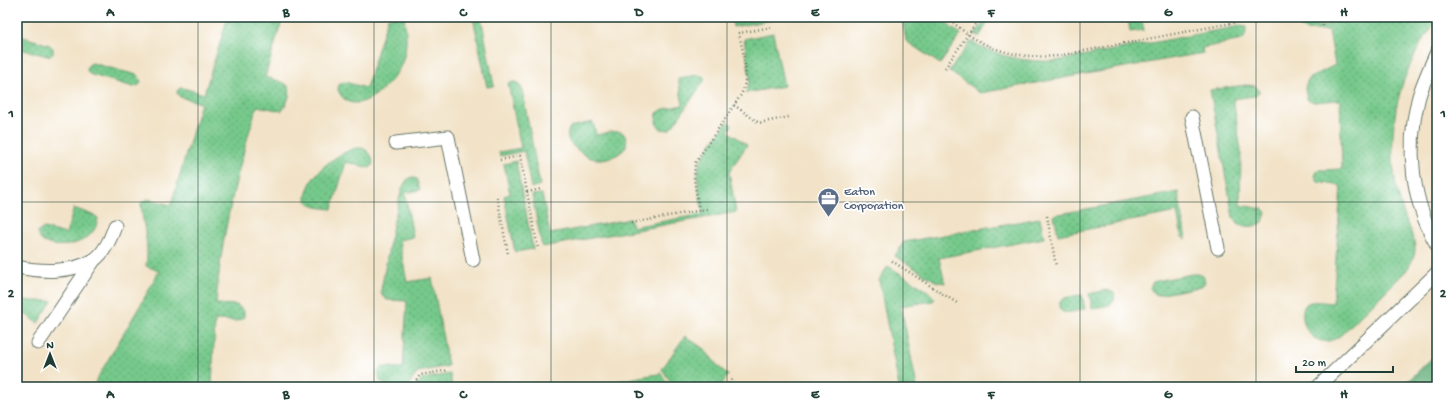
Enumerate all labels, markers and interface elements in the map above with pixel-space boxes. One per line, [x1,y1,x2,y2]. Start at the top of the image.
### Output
text: A [105,6,115,21]
text: B [282,6,291,21]
text: C [458,6,468,21]
text: D [634,6,644,21]
text: E [811,6,820,21]
text: F [987,6,996,21]
text: G [1164,6,1173,21]
text: H [1340,6,1348,21]
text: 1 [7,107,14,122]
text: 1 [1439,107,1446,122]
office icon: Eaton Corporation [815,185,841,218]
place label: Eaton Corporation [844,186,904,214]
text: 2 [8,287,15,302]
text: 2 [1440,287,1447,302]
north arrow [30,334,70,374]
text: N [46,340,54,352]
scale bar [1296,348,1393,374]
text: 20 m [1302,357,1327,371]
text: A [105,388,115,403]
text: B [282,388,291,403]
text: C [458,388,468,403]
text: D [634,388,644,403]
text: E [811,388,820,403]
text: F [987,388,996,403]
text: G [1164,388,1173,403]
text: H [1340,388,1348,403]

